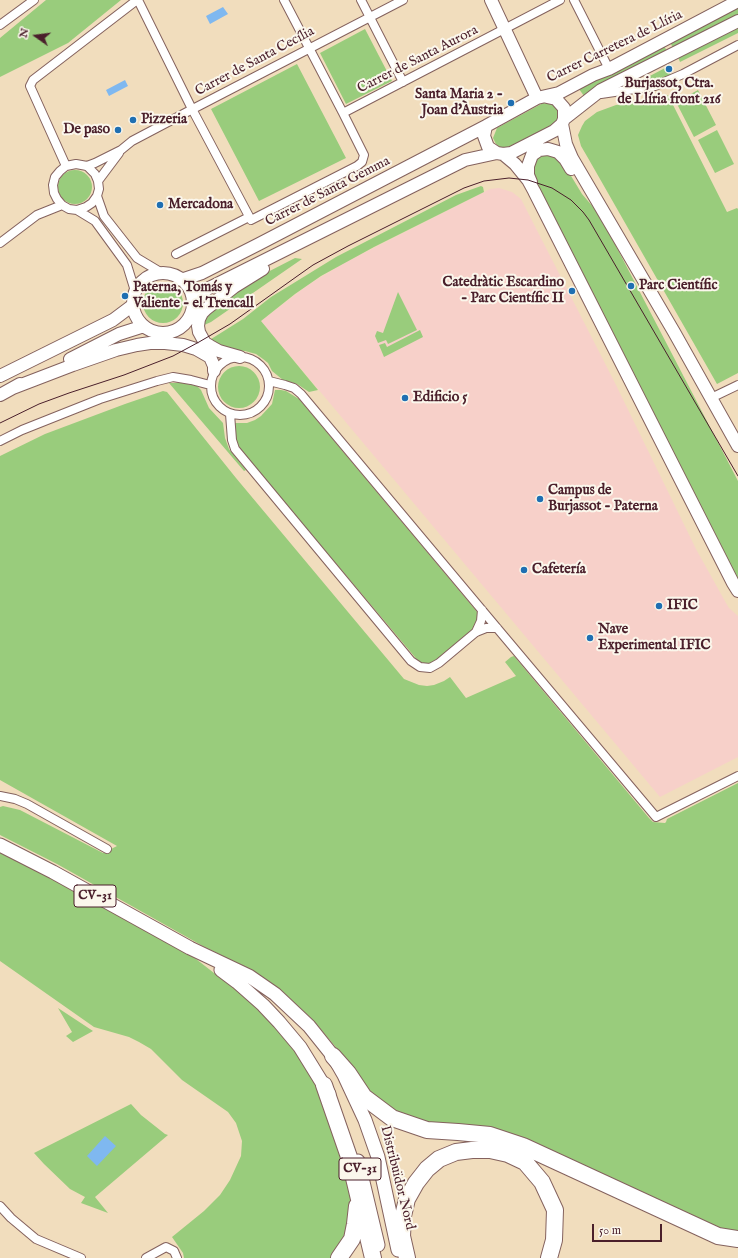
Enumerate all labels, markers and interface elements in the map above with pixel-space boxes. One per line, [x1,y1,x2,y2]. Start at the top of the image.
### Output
street label: Carrer Carretera de Llíria [545,7,685,87]
north arrow [16,16,56,56]
street label: Carrer de Santa Aurora [355,22,481,98]
street label: Carrer de Santa Cecília [193,24,317,100]
text: N [16,27,32,39]
marker: Burjassot, Ctra. de Llíria front 216 [664,64,674,74]
place label: Burjassot, Ctra. de Llíria front 216 [617,76,721,108]
place label: Santa Maria 2 - Joan d'Àustria [415,87,503,120]
marker: Santa Maria 2 - Joan d'Àustria [506,98,516,108]
place label: Pizzeria [141,112,187,128]
marker: Pizzeria [128,115,138,125]
place label: De paso [63,122,110,138]
marker: De paso [113,125,123,135]
street label: Carrer de Santa Gemma [263,153,393,231]
place label: Mercadona [168,197,233,213]
marker: Mercadona [155,200,165,210]
place label: Catedràtic Escardino - Parc Científic II [442,275,564,308]
place label: Parc Científic [639,278,717,294]
place label: Paterna, Tomás y Valiente - el Trencall [133,280,254,312]
marker: Parc Científic [626,281,636,291]
marker: Catedràtic Escardino - Parc Científic II [567,286,577,296]
marker: Paterna, Tomás y Valiente - el Trencall [120,291,130,301]
place label: Edificio 5 [413,390,467,406]
marker: Edificio 5 [400,393,410,403]
place label: Campus de Burjassot - Paterna [548,483,658,516]
marker: Campus de Burjassot - Paterna [535,494,545,504]
place label: Cafetería [532,562,586,578]
marker: Cafetería [519,565,529,575]
place label: IFIC [667,598,698,614]
marker: IFIC [654,601,664,611]
place label: Nave Experimental IFIC [598,622,711,654]
marker: Nave Experimental IFIC [585,633,595,643]
road number: CV-31 [74,885,116,907]
street label: Distribuïdor Nord [376,1124,418,1232]
road number: CV-31 [339,1158,381,1180]
scale bar [594,1216,664,1242]
text: 50 m [599,1223,621,1238]

